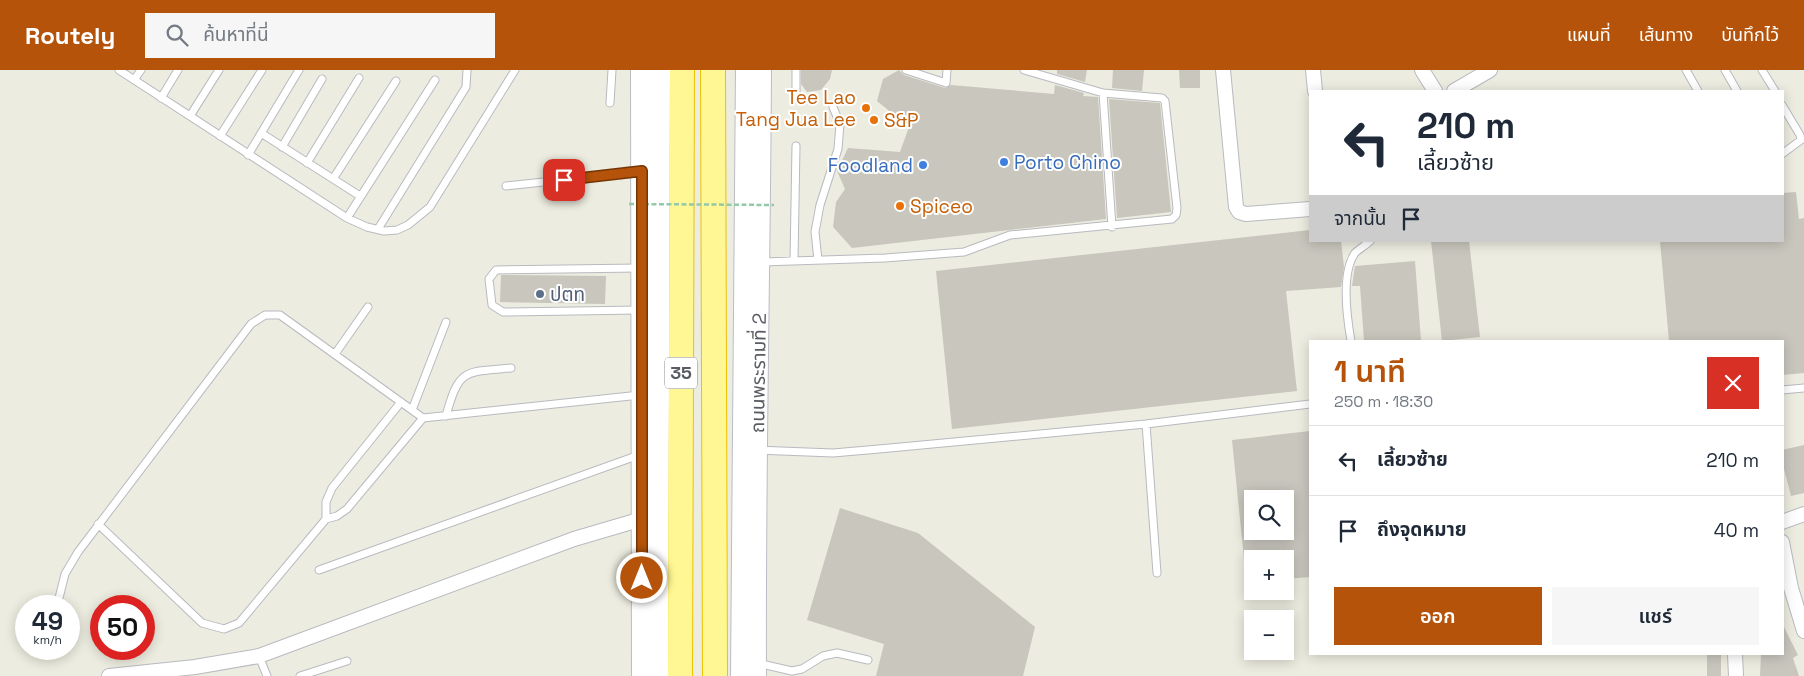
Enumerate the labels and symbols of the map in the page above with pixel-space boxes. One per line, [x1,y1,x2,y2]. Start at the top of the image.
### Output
place label: Tee Lao Tang Jua Lee [736,85,856,132]
marker: Tee Lao Tang Jua Lee [860,102,872,114]
place label: S&P [884,108,919,133]
marker: S&P [868,114,880,126]
place label: Porto Chino [1014,150,1121,175]
place label: Foodland [828,153,913,178]
marker: Porto Chino [998,156,1010,168]
pin [543,159,585,201]
marker: Foodland [917,159,929,171]
place label: Spiceo [910,194,973,219]
marker: Spiceo [894,200,906,212]
place label: ปตท [550,282,585,307]
marker: ปตท [534,288,546,300]
street label: ถนนพระรามที่ 2 [744,313,772,433]
road number: 35 [665,358,697,388]
position arrow [615,551,667,603]
speed limit sign: 50 [90,595,155,660]

